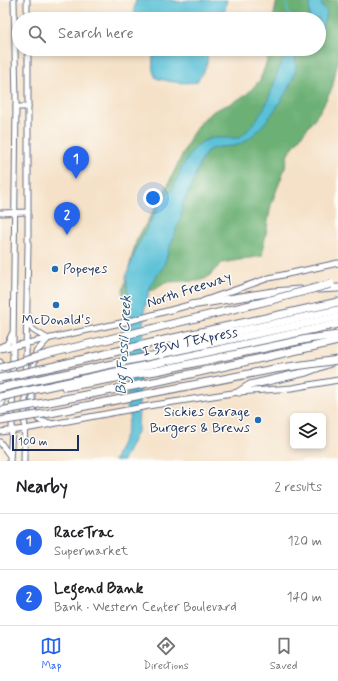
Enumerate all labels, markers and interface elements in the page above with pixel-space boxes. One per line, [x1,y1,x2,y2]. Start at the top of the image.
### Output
search box [12,12,326,56]
icon: search [26,23,48,45]
text: Search here [58,24,134,44]
pin: 1 [63,146,89,179]
your location [143,188,163,208]
pin: 2 [54,202,80,235]
place label: Popeyes [63,260,107,278]
marker: Popeyes [50,264,60,274]
street label: North Freeway [144,268,234,312]
water label: Big Fossil Creek [111,294,139,395]
marker: McDonald's [51,300,61,310]
place label: McDonald's [22,311,90,329]
street label: I 35W TEXpress [141,323,239,361]
place label: Sickies Garage Burgers & Brews [150,403,250,438]
map controls [290,413,326,449]
button: layers [290,413,326,449]
marker: Sickies Garage Burgers & Brews [253,415,263,425]
scale bar [12,433,79,452]
text: 100 m [18,435,48,449]
text: Nearby [16,476,68,498]
text: 2 results [275,479,322,496]
text: RaceTrac [54,523,114,543]
text: 1 [26,533,32,550]
text: 120 m [288,533,322,550]
text: Supermarket [54,543,128,560]
text: Legend Bank [54,579,143,599]
text: 2 [26,589,32,606]
text: 140 m [287,589,322,606]
text: Bank · Western Center Boulevard [54,599,237,616]
tab: Map [40,635,62,673]
tab: Directions [143,635,189,673]
tab: Saved [270,635,297,673]

